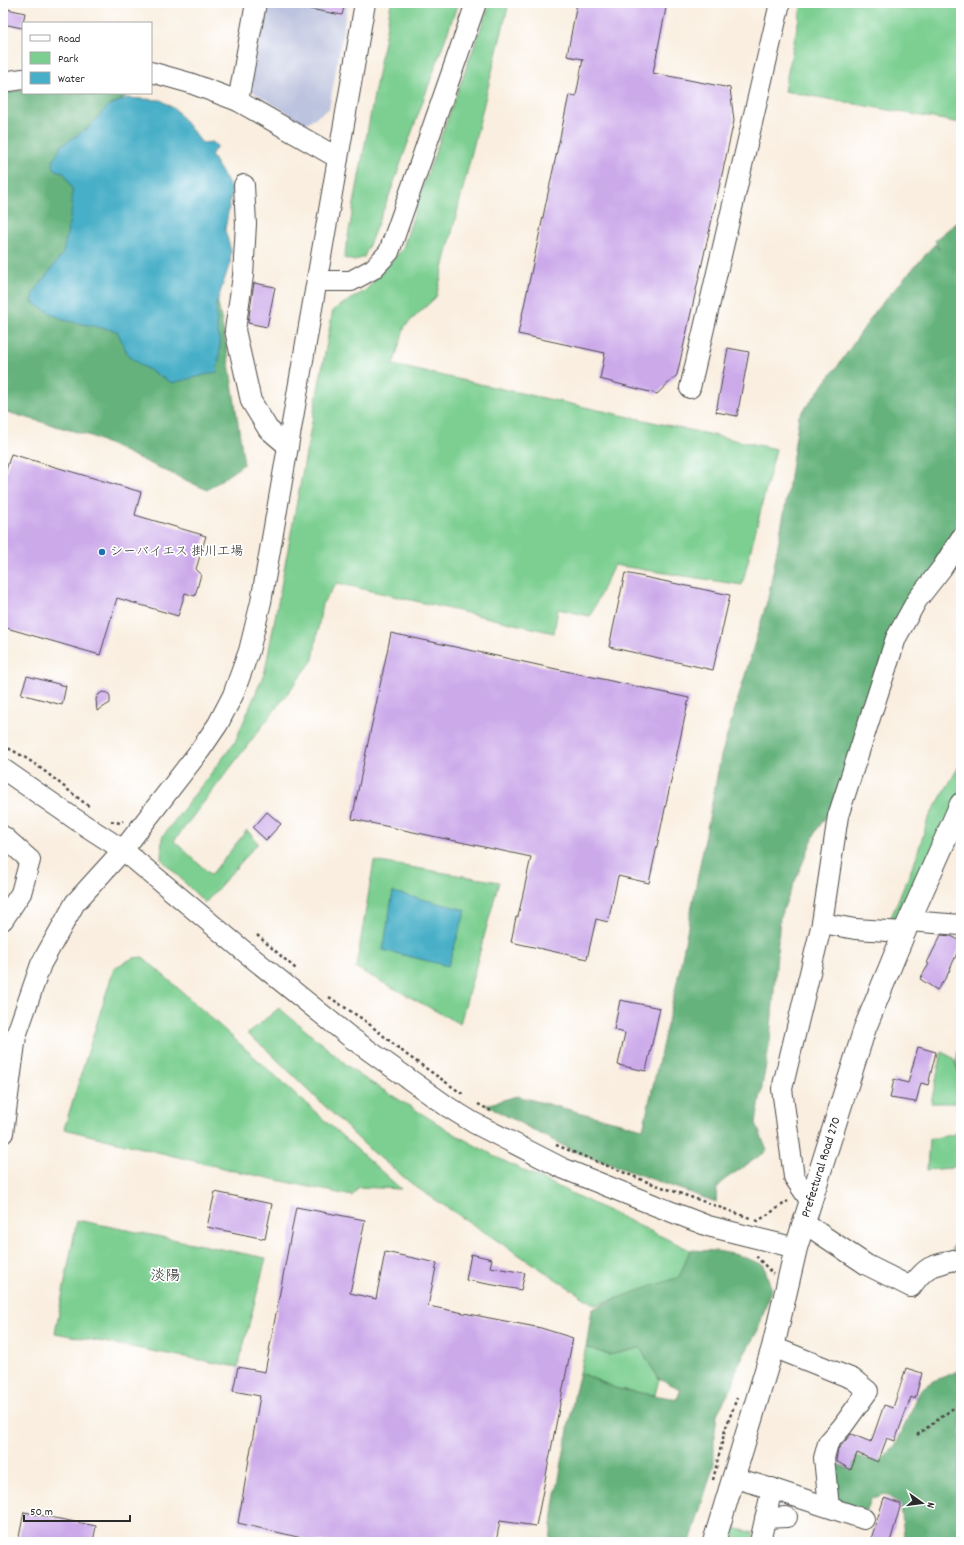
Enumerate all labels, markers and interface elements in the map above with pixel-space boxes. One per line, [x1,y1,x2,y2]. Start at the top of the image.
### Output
legend [22,22,152,94]
text: Road [58,31,80,48]
text: Park [58,51,79,68]
text: Water [58,71,85,88]
place label: シーバイエス 掛川工場 [110,543,243,562]
marker: シーバイエス 掛川工場 [97,547,107,557]
street label: Prefectural Road 270 [797,1115,846,1220]
district label: 淡陽 [150,1266,180,1288]
north arrow [902,1483,942,1523]
scale bar [24,1497,130,1523]
text: N [921,1500,938,1510]
text: 50 m [30,1504,53,1521]

